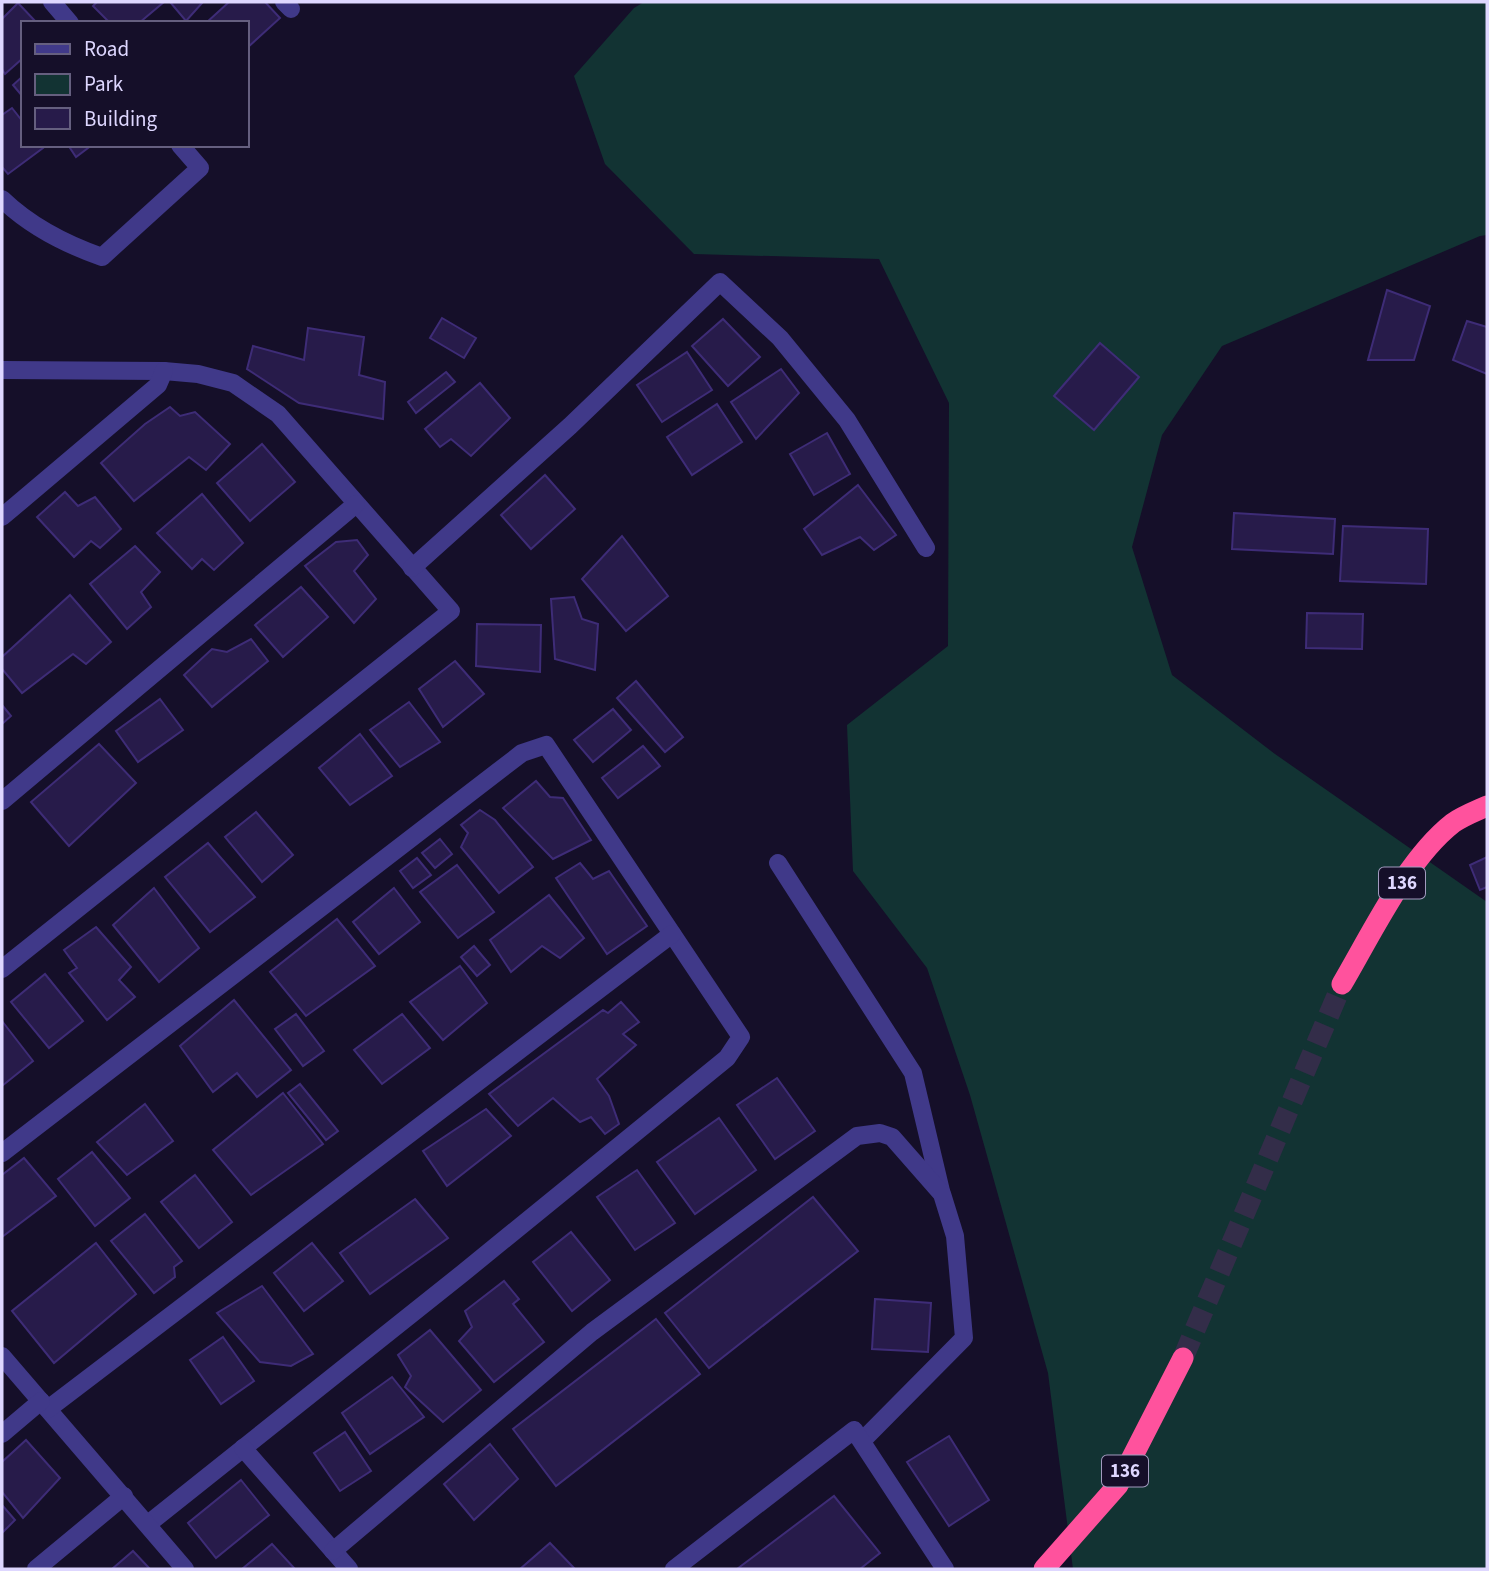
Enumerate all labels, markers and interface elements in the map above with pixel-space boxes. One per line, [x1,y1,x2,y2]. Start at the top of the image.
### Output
legend [21,21,248,147]
text: Road [84,34,129,64]
text: Park [84,69,124,99]
text: Building [84,104,158,134]
road number: 136 [1379,868,1425,898]
road number: 136 [1102,1456,1148,1486]

